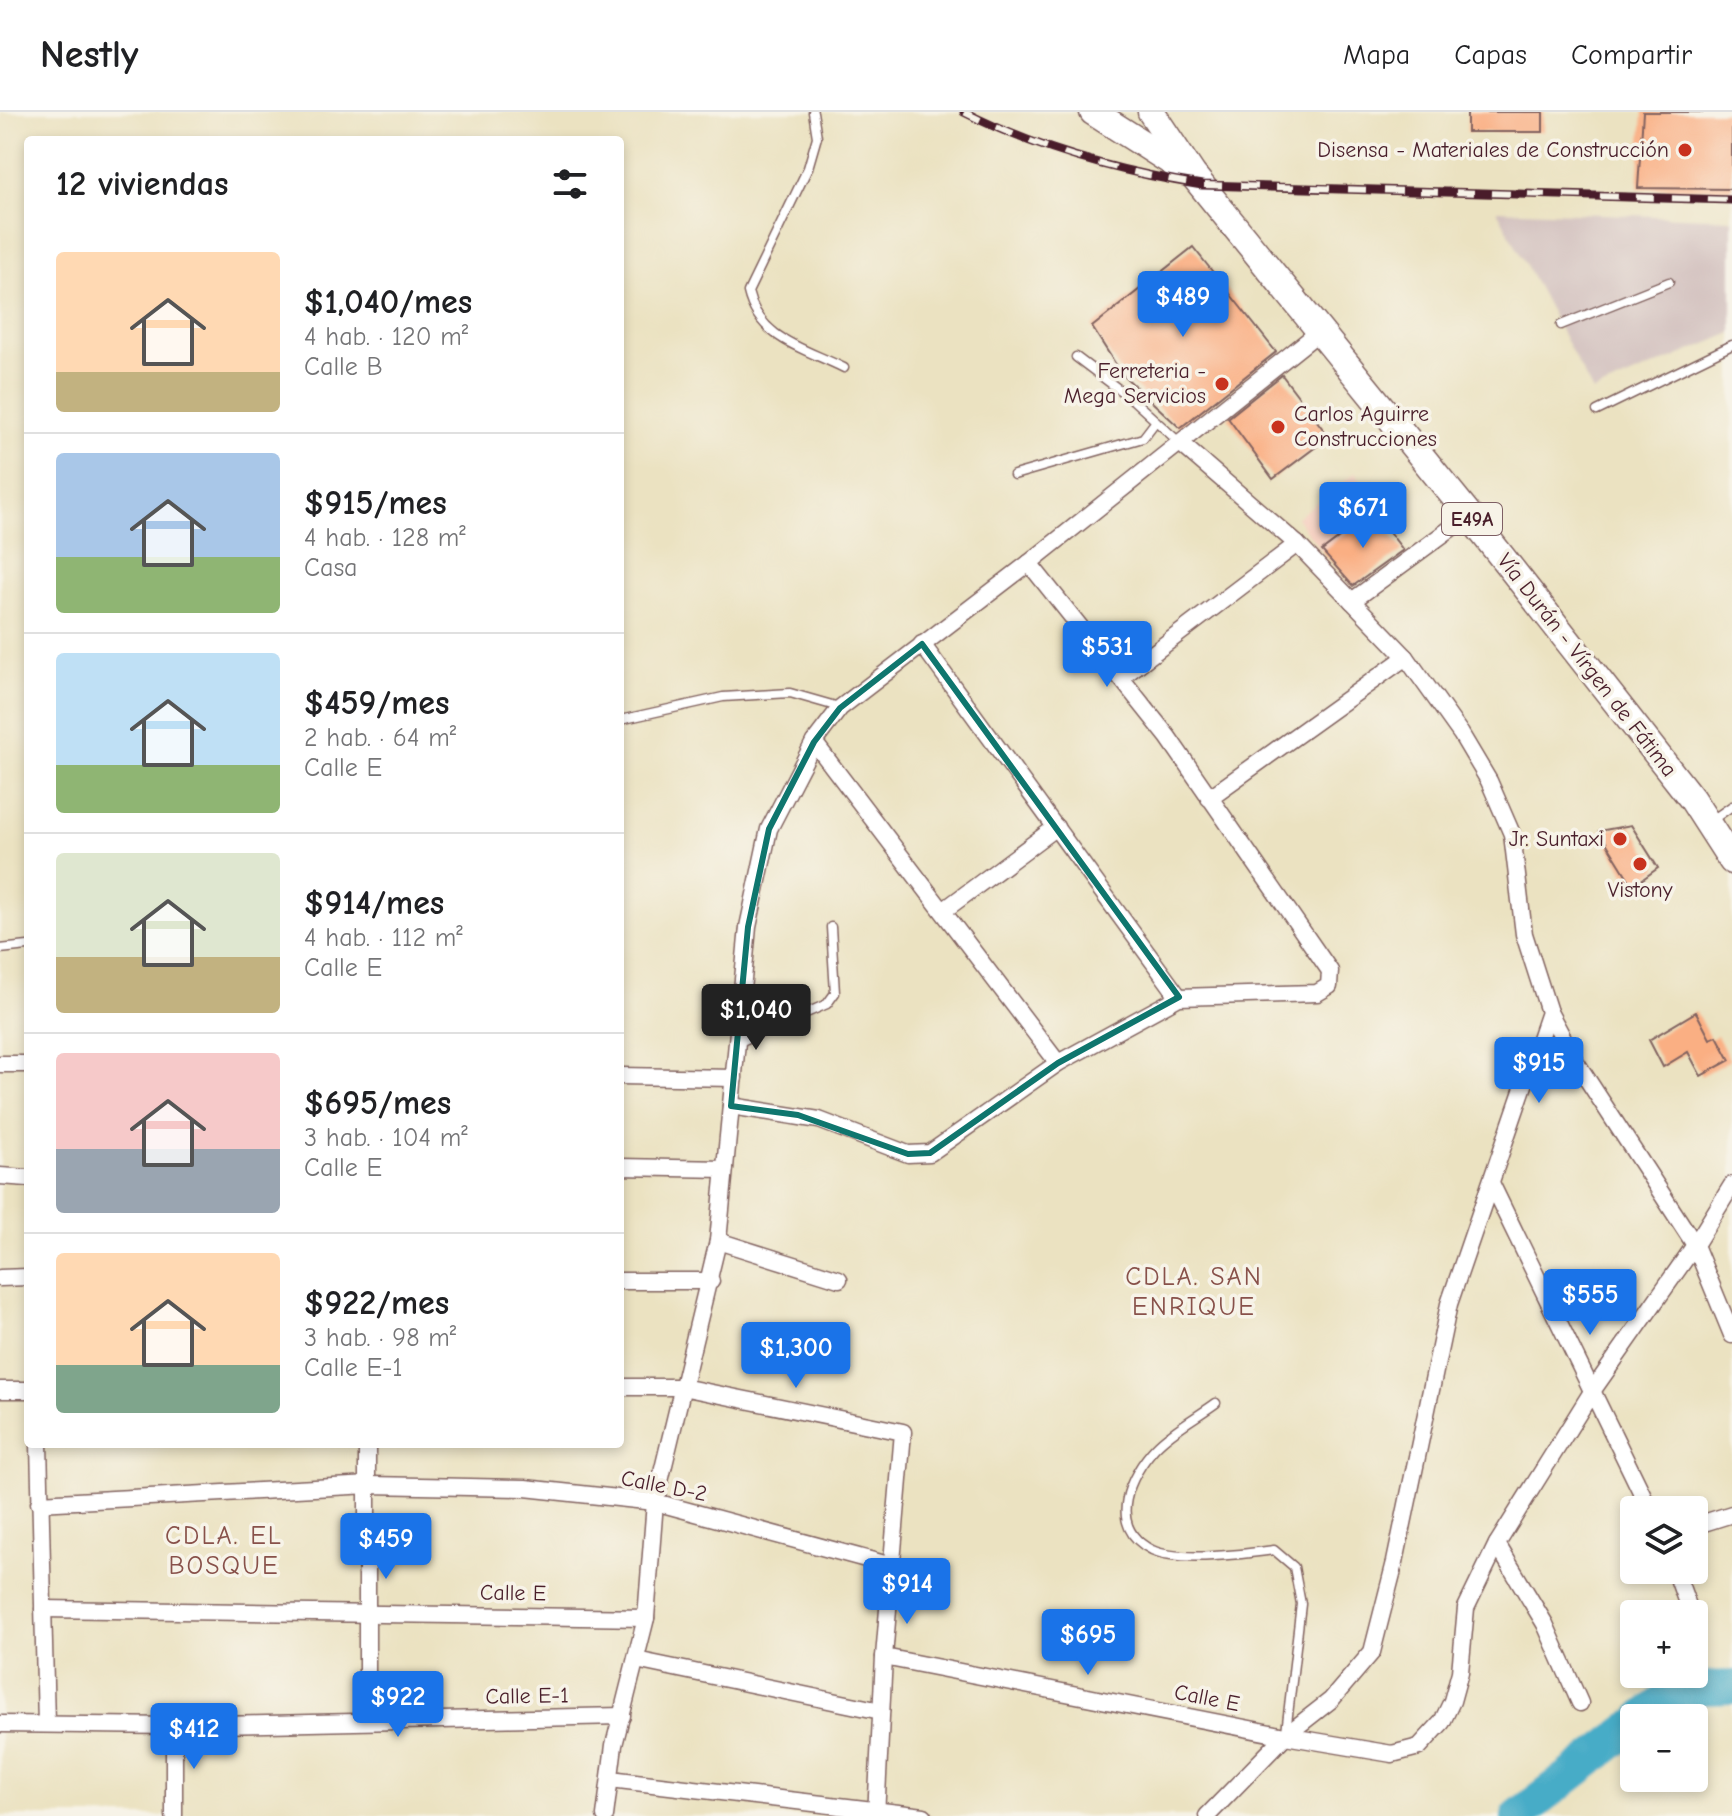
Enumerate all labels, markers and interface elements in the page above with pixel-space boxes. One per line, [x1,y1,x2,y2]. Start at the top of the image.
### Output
text: Nestly [40,33,138,77]
text: Mapa [1343,39,1410,71]
text: Capas [1454,39,1527,71]
text: Compartir [1571,39,1692,71]
place label: Disensa - Materiales de Construcción [1317,137,1669,163]
marker: Disensa - Materiales de Construcción [1676,141,1694,159]
icon: filters [548,162,592,206]
text: 12 viviendas [56,164,228,204]
pin: $489 [1136,271,1230,339]
text: $1,040/mes [304,282,472,322]
text: $489 [1156,282,1210,312]
icon: home [120,284,216,380]
text: 4 hab. · 120 m² [304,322,468,352]
text: Calle B [304,352,383,382]
place label: Ferreteria - Mega Servicios [1064,358,1206,409]
marker: Ferreteria - Mega Servicios [1213,375,1231,393]
place label: Carlos Aguirre Construcciones [1294,401,1437,452]
marker: Carlos Aguirre Construcciones [1269,418,1287,436]
pin: $671 [1316,482,1410,550]
text: $915/mes [304,483,447,523]
icon: home [120,485,216,581]
text: $671 [1337,493,1389,523]
road number: E49A [1442,503,1502,535]
text: 4 hab. · 128 m² [304,523,466,553]
street label: Vía Durán - Vírgen de Fátima [1492,548,1682,782]
text: Casa [304,553,358,583]
pin: $531 [1060,621,1154,689]
text: $531 [1081,632,1133,662]
text: $459/mes [304,683,449,723]
icon: home [120,685,216,781]
text: 2 hab. · 64 m² [304,723,456,753]
text: Calle E [304,753,382,783]
place label: Jr. Suntaxi [1509,826,1604,852]
marker: Jr. Suntaxi [1611,830,1629,848]
marker: Vistony [1631,855,1649,873]
place label: Vistony [1607,877,1673,903]
text: $914/mes [304,883,444,923]
icon: home [120,885,216,981]
text: 4 hab. · 112 m² [304,923,463,953]
text: Calle E [304,953,382,983]
pin: $1,040 [691,984,821,1052]
text: $1,040 [720,995,792,1025]
pin: $915 [1492,1037,1586,1105]
text: $915 [1512,1048,1566,1078]
text: $695/mes [304,1083,451,1123]
icon: home [120,1085,216,1181]
text: 3 hab. · 104 m² [304,1123,468,1153]
text: Calle E [304,1153,382,1183]
district label: CDLA. SAN ENRIQUE [1125,1262,1263,1322]
pin: $555 [1543,1269,1637,1337]
text: $555 [1561,1280,1619,1310]
text: $922/mes [304,1283,449,1323]
icon: home [120,1285,216,1381]
pin: $1,300 [731,1322,861,1390]
text: 3 hab. · 98 m² [304,1323,456,1353]
text: $1,300 [759,1333,833,1363]
text: Calle E-1 [304,1353,403,1383]
street label: Calle D-2 [619,1465,709,1507]
map controls [1620,1496,1708,1792]
button: layers [1620,1496,1708,1584]
pin: $459 [339,1513,433,1581]
district label: CDLA. EL BOSQUE [165,1521,283,1581]
text: $459 [358,1524,414,1554]
pin: $914 [860,1558,954,1626]
text: $914 [881,1569,933,1599]
street label: Calle E [480,1579,546,1607]
button: + [1620,1600,1708,1688]
pin: $695 [1041,1609,1135,1677]
text: $695 [1060,1620,1116,1650]
pin: $922 [351,1671,445,1739]
street label: Calle E [1172,1679,1242,1717]
text: $922 [370,1682,426,1712]
street label: Calle E-1 [485,1682,569,1710]
pin: $412 [147,1703,241,1771]
button: − [1620,1704,1708,1792]
text: $412 [168,1714,220,1744]

